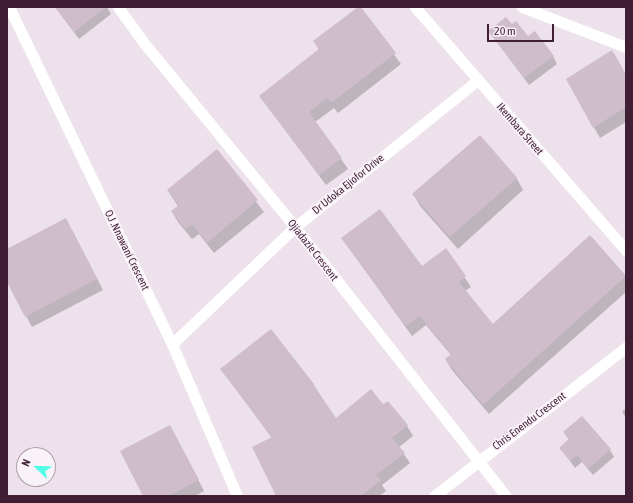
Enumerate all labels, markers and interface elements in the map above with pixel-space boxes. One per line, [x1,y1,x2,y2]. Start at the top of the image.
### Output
scale bar [489,16,556,42]
text: 20 m [494,24,516,38]
street label: Ikembara Street [494,100,546,158]
street label: Dr Udoka Ejiofor Drive [309,151,387,217]
street label: O.J .Nnawani Crescent [102,208,152,292]
street label: Ojiadazie Crescent [285,217,341,283]
street label: Chris Enendu Crescent [490,389,568,453]
north arrow [16,447,56,487]
text: N [19,457,33,468]

